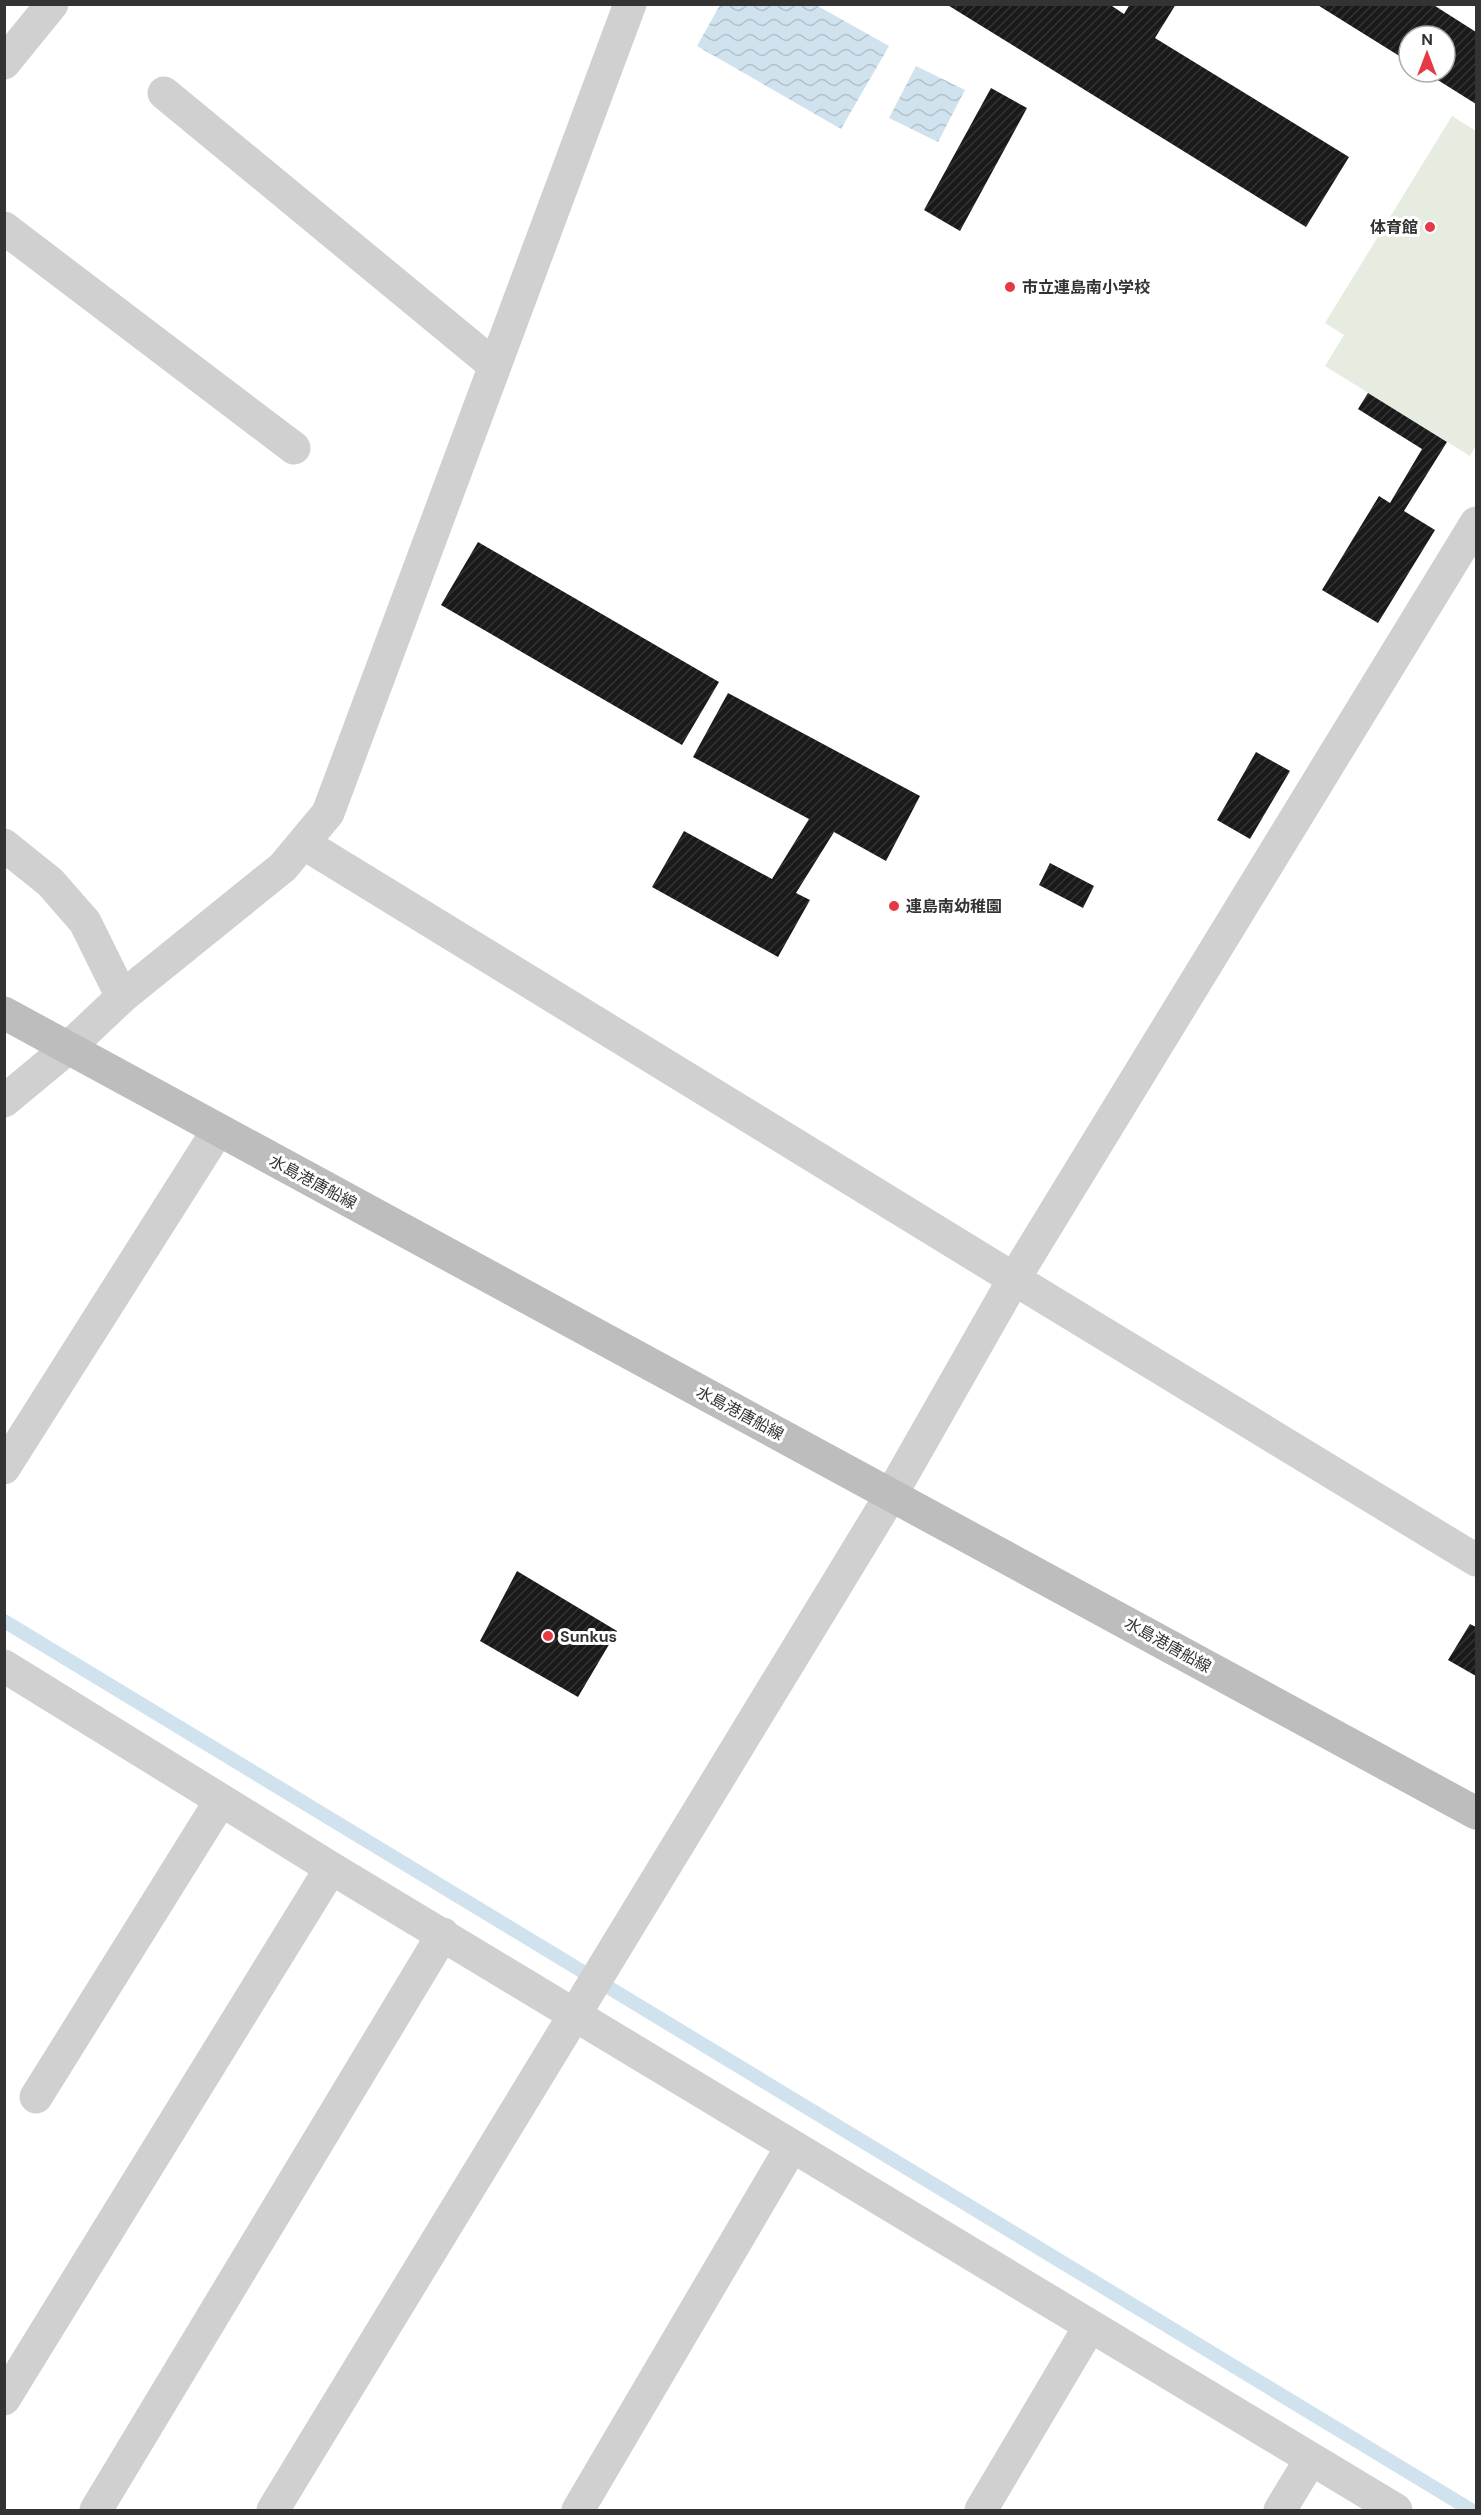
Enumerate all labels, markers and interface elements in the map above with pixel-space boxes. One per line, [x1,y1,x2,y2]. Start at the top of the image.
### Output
north arrow [1397,24,1457,84]
text: N [1421,29,1433,50]
place label: 体育館 [1370,217,1418,238]
marker: 体育館 [1423,220,1437,234]
place label: 市立連島南小学校 [1022,277,1150,298]
marker: 市立連島南小学校 [1003,280,1017,294]
place label: 連島南幼稚園 [906,896,1002,917]
marker: 連島南幼稚園 [887,899,901,913]
street label: 水島港唐船線 [266,1150,360,1214]
street label: 水島港唐船線 [693,1381,787,1445]
street label: 水島港唐船線 [1121,1613,1215,1677]
place label: Sunkus [560,1626,617,1647]
marker: Sunkus [541,1629,555,1643]

